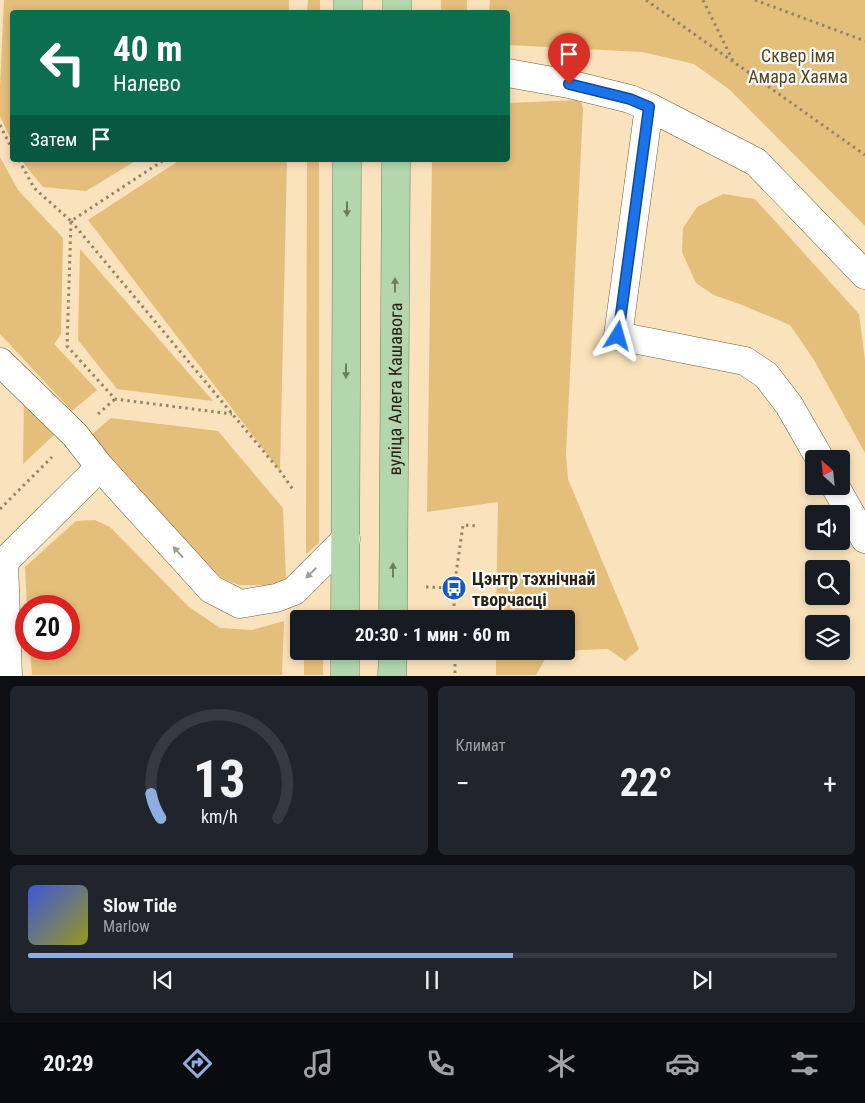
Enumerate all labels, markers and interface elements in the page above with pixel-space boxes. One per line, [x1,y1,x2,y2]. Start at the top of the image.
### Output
text: 40 m [113,29,182,70]
icon: left [30,30,95,95]
pin [548,33,590,84]
icon: arrive [555,40,583,68]
park label: Сквер імя Амара Хаяма [748,45,848,87]
text: Налево [113,71,181,96]
icon: arrive [87,125,115,153]
text: Затем [30,128,77,151]
one-way arrow [343,201,351,217]
one-way arrow [391,277,399,293]
street label: вуліца Алега Кашавога [383,303,406,475]
position arrow [591,309,643,361]
one-way arrow [342,363,350,379]
north arrow [805,450,850,495]
map controls [805,450,850,660]
button: sound [805,505,850,550]
one-way arrow [172,547,184,559]
button: search [805,560,850,605]
one-way arrow [389,562,397,578]
one-way arrow [306,567,318,579]
place label: Цэнтр тэхнічнай творчасці [472,568,596,610]
bus stop icon: Цэнтр тэхнічнай творчасці [441,575,467,601]
speed limit sign: 20 [15,595,80,660]
button: layers [805,615,850,660]
text: 20:30 · 1 мин · 60 m [355,623,510,646]
text: Климат [456,736,505,755]
text: 13 [192,749,245,810]
text: 22° [620,761,673,805]
text: − [456,767,470,800]
text: + [823,767,837,800]
text: km/h [200,806,237,827]
text: Slow Tide [103,894,177,917]
text: Marlow [103,917,150,936]
icon: previous [149,966,177,994]
icon: pause [418,966,446,994]
icon: next [688,966,716,994]
icon: directions [180,1046,215,1081]
icon: music [301,1046,336,1081]
icon: phone [423,1046,458,1081]
icon: climate [544,1046,579,1081]
icon: car [665,1046,700,1081]
icon: filters [787,1046,822,1081]
text: 20:29 [43,1051,94,1076]

